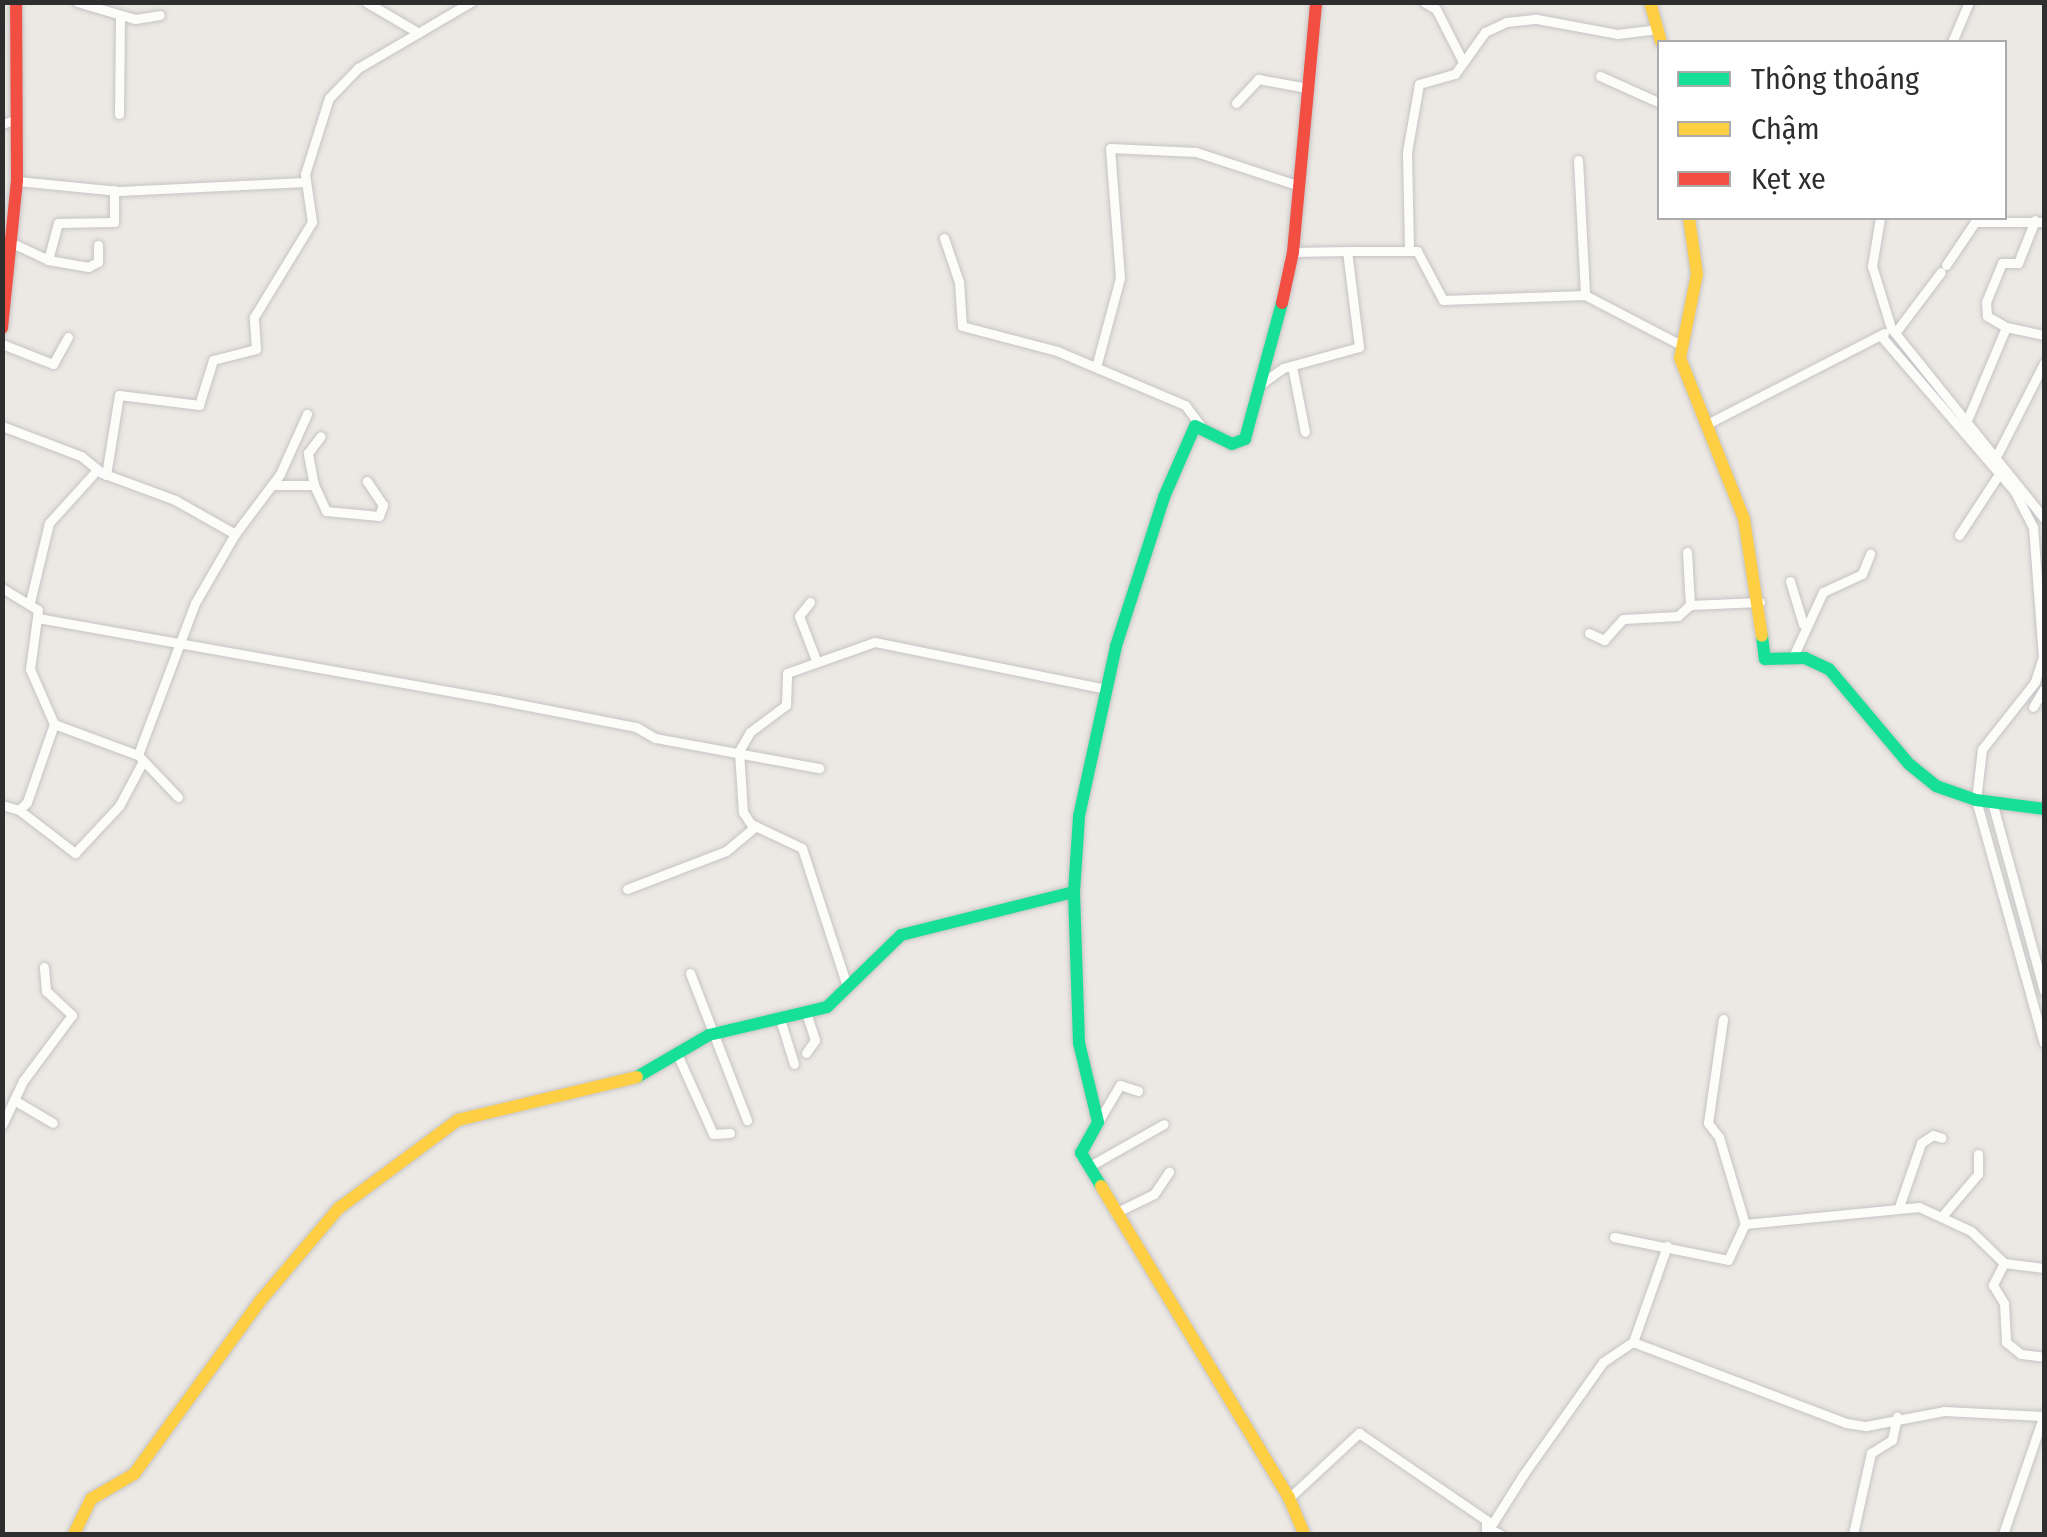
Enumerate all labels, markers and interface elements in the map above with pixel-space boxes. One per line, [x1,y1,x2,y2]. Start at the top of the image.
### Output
legend [1657,40,2007,220]
text: Thông thoáng [1751,61,1919,97]
text: Chậm [1751,111,1820,147]
text: Kẹt xe [1751,161,1826,197]

